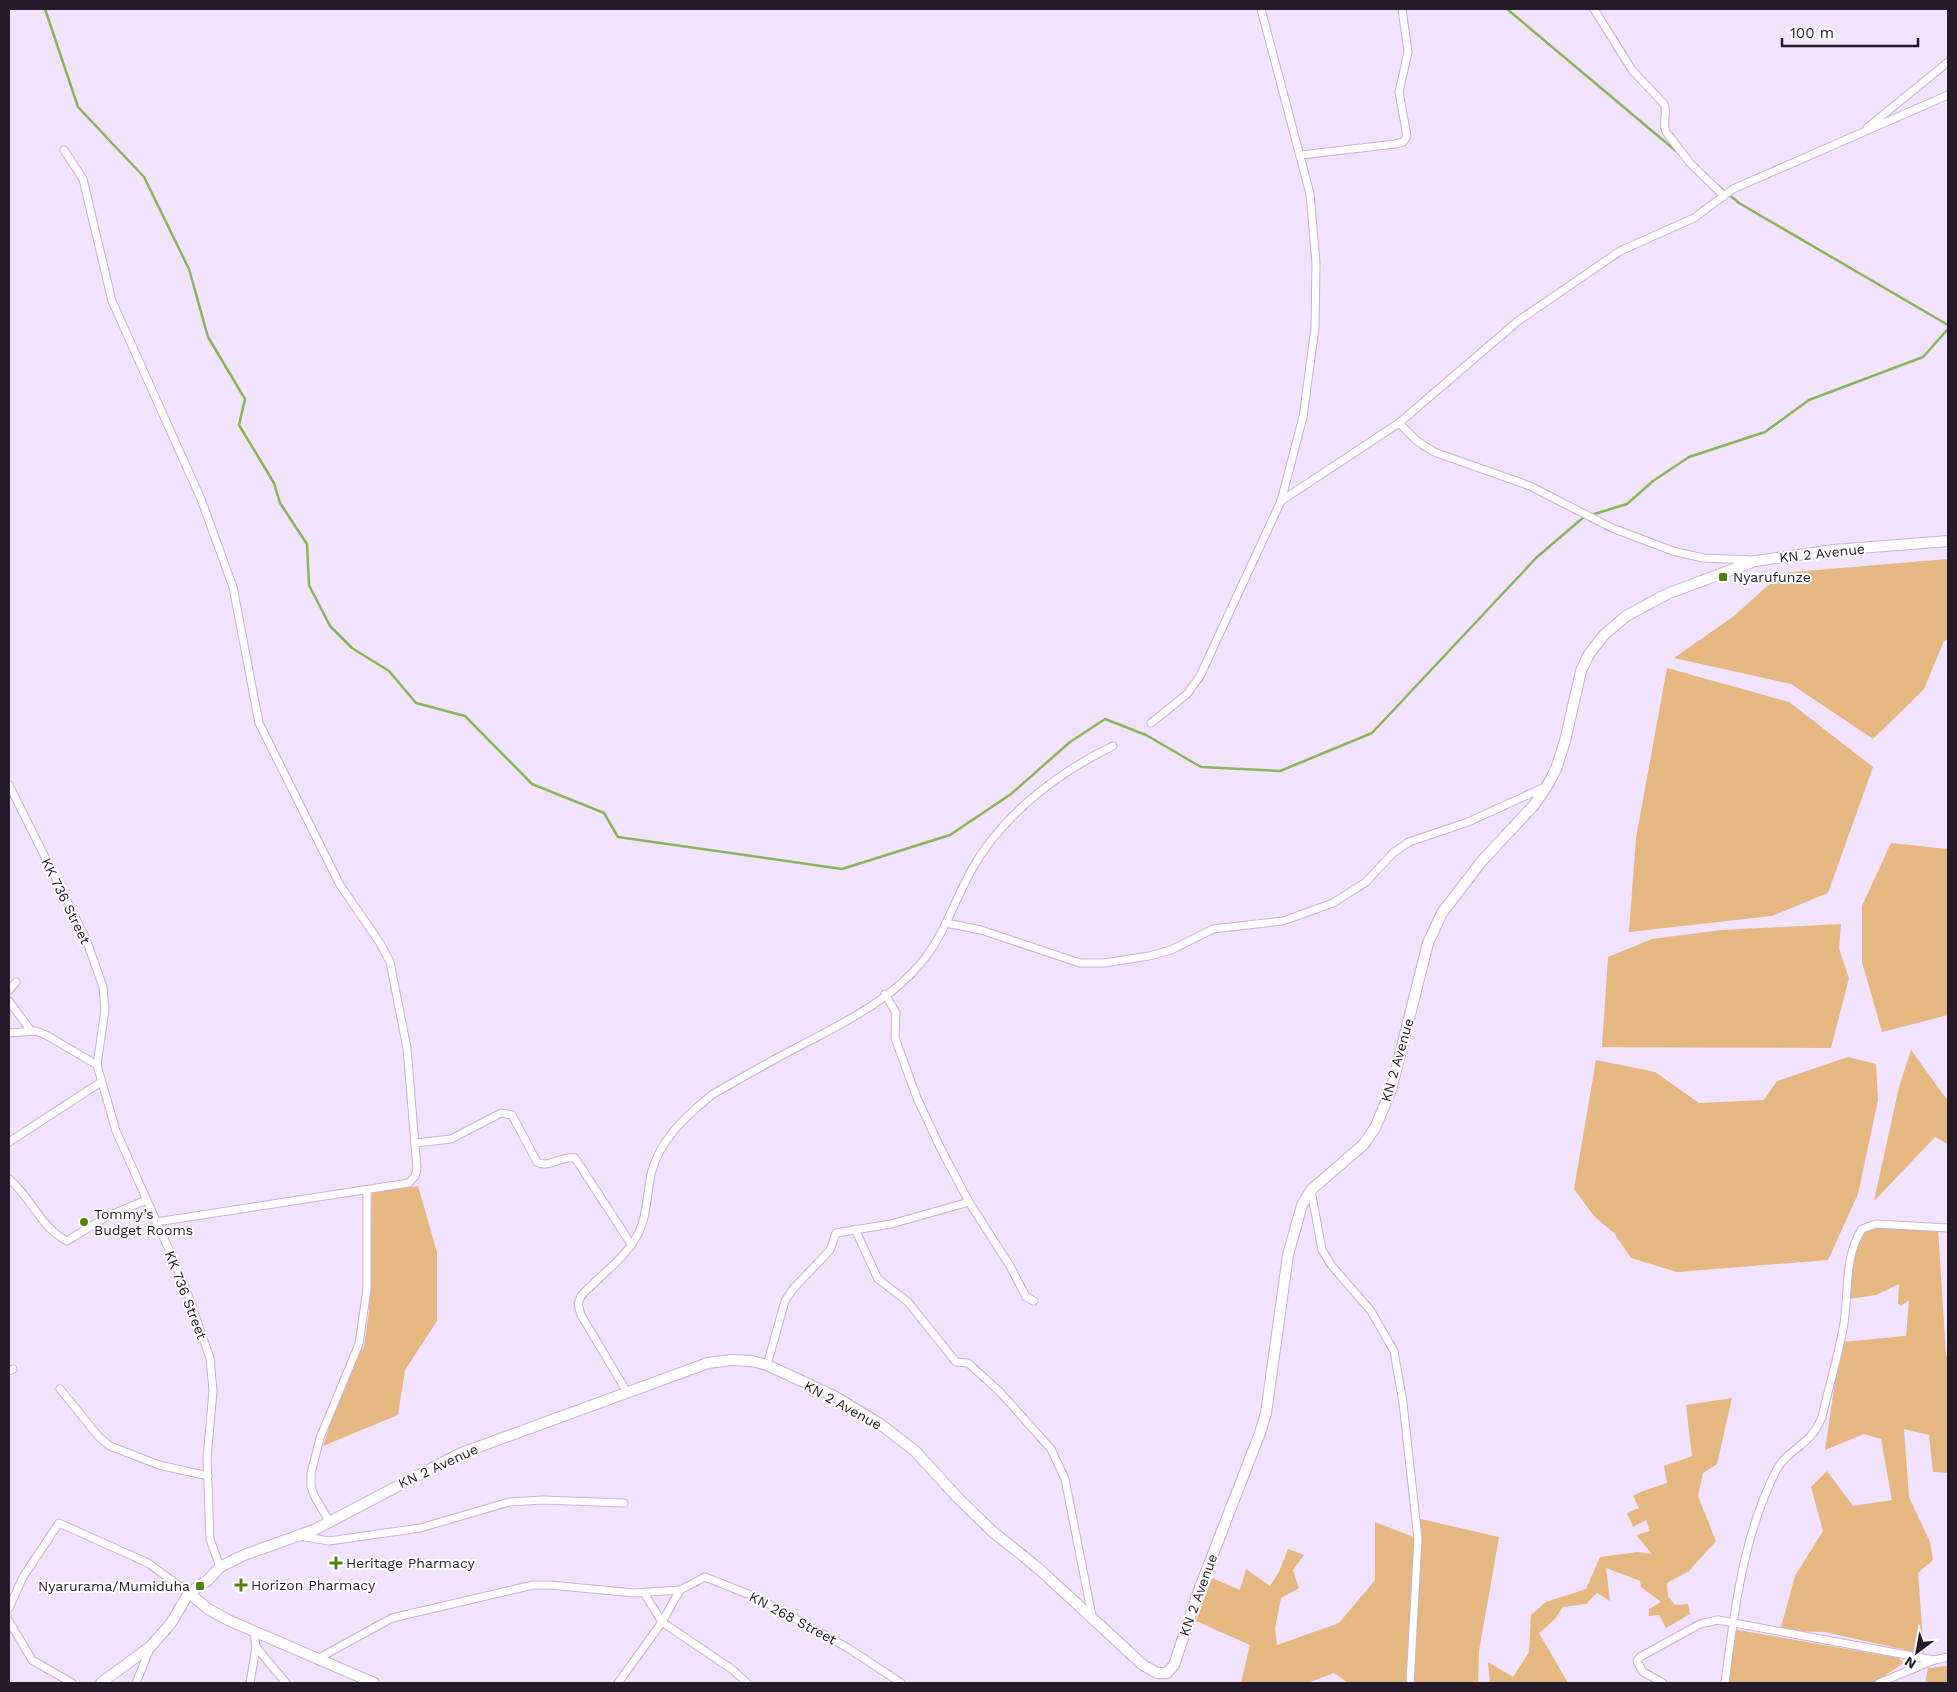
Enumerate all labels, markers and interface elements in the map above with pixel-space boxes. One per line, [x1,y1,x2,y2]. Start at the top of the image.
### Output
scale bar [1782,15,1918,47]
text: 100 m [1790,24,1834,42]
street label: KN 2 Avenue [1778,541,1866,565]
place label: Nyarufunze [1733,569,1811,585]
marker: Nyarufunze [1717,571,1729,583]
street label: KK 736 Street [38,855,94,947]
street label: KN 2 Avenue [1377,1016,1417,1104]
place label: Tommy’s Budget Rooms [94,1206,193,1238]
marker: Tommy’s Budget Rooms [78,1216,90,1228]
street label: KK 736 Street [162,1248,210,1342]
street label: KN 2 Avenue [801,1377,885,1433]
street label: KN 2 Avenue [396,1441,480,1491]
street label: KN 2 Avenue [1176,1552,1220,1638]
place label: Heritage Pharmacy [346,1555,475,1571]
marker: Heritage Pharmacy [330,1557,342,1569]
place label: Horizon Pharmacy [251,1577,376,1593]
place label: Nyarurama/Mumiduha [38,1578,190,1594]
marker: Horizon Pharmacy [235,1579,247,1591]
marker: Nyarurama/Mumiduha [194,1580,206,1592]
street label: KN 268 Street [747,1588,839,1648]
north arrow [1892,1627,1942,1677]
text: N [1901,1653,1919,1673]

